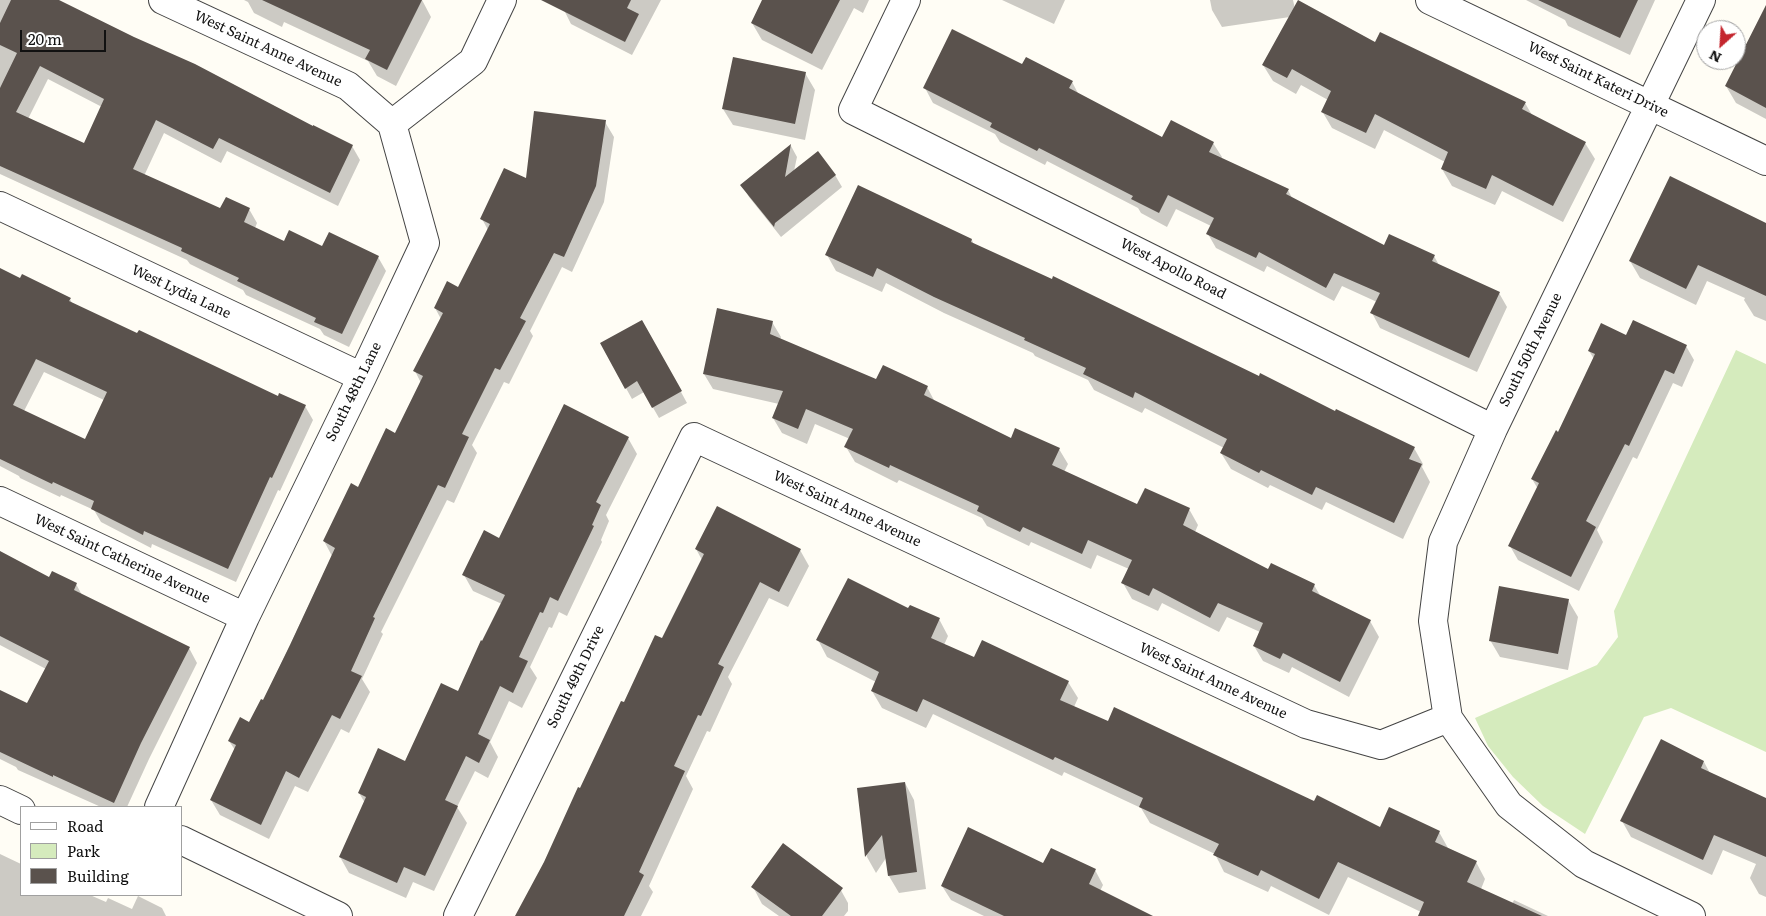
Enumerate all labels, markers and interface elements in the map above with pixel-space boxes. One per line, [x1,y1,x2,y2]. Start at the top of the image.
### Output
street label: West Saint Anne Avenue [191,7,345,91]
scale bar [22,20,109,52]
north arrow [1696,20,1746,70]
text: 20 m [28,27,62,50]
street label: West Saint Kateri Drive [1525,39,1671,121]
text: N [1705,46,1725,69]
street label: West Apollo Road [1117,235,1229,303]
street label: West Lydia Lane [129,262,233,322]
street label: South 50th Avenue [1496,290,1566,410]
street label: South 48th Lane [323,340,385,444]
street label: West Saint Anne Avenue [770,467,924,551]
street label: West Saint Catherine Avenue [31,511,213,607]
street label: South 49th Drive [544,623,608,731]
street label: West Saint Anne Avenue [1136,639,1290,723]
legend [20,806,182,896]
text: Road [67,814,103,837]
text: Park [67,839,100,862]
text: Building [67,864,129,887]

